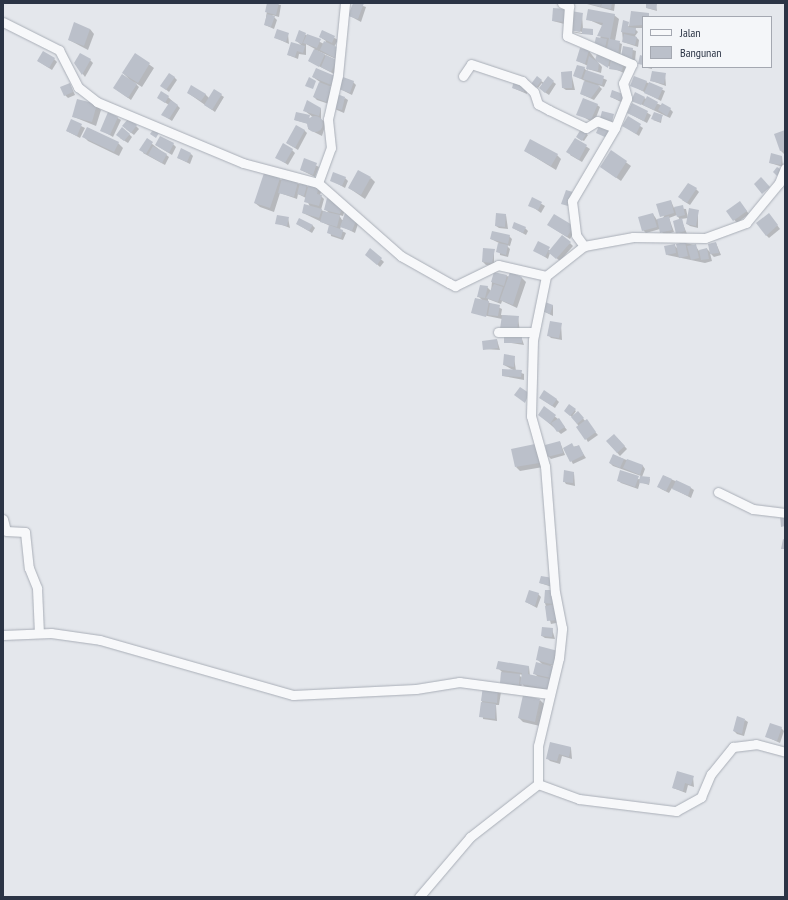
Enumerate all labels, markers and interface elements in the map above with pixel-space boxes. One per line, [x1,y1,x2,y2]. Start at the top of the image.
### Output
legend [642,16,772,68]
text: Jalan [680,25,701,40]
text: Bangunan [680,45,721,60]

